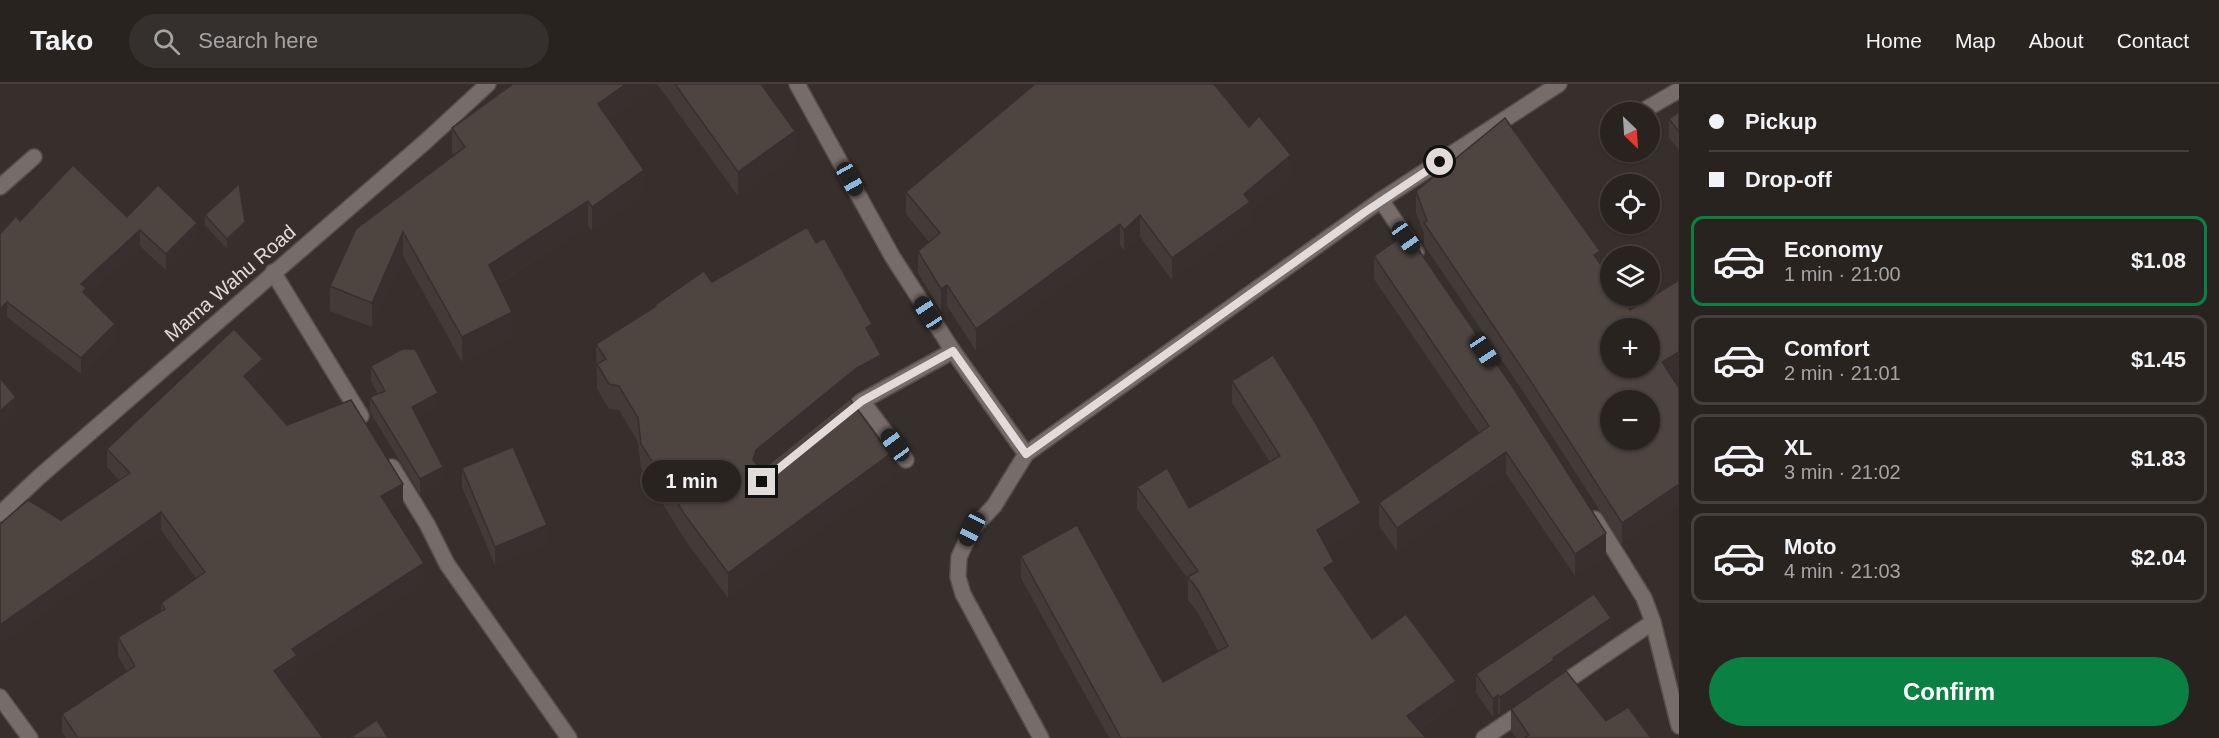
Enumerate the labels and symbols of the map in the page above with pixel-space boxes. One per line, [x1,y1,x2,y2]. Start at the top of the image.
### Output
north arrow [1600,102,1660,162]
route start [1426,148,1453,175]
car [833,159,867,199]
car [1388,218,1424,258]
street label: Mama Wahu Road [160,220,300,346]
car [911,293,945,333]
car [1466,331,1502,371]
car [877,425,913,465]
callout: 1 min [642,461,741,503]
route end [748,468,775,495]
car [956,509,988,549]

